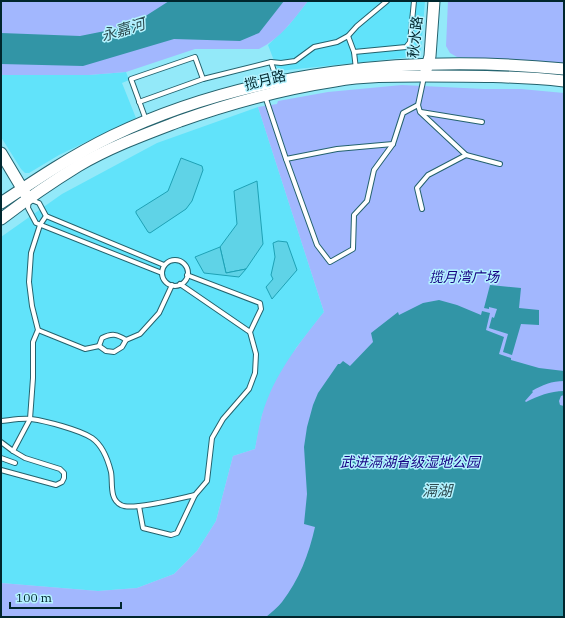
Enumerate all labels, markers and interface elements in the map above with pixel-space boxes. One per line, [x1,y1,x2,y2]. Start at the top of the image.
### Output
water label: 永嘉河 [99,13,150,45]
street label: 秋水路 [404,15,426,59]
street label: 揽月路 [242,66,288,94]
park label: 揽月湾广场 [429,268,500,286]
park label: 武进滆湖省级湿地公园 [340,453,482,471]
water label: 滆湖 [422,481,454,500]
scale bar [10,584,121,610]
text: 100 m [16,590,52,605]

